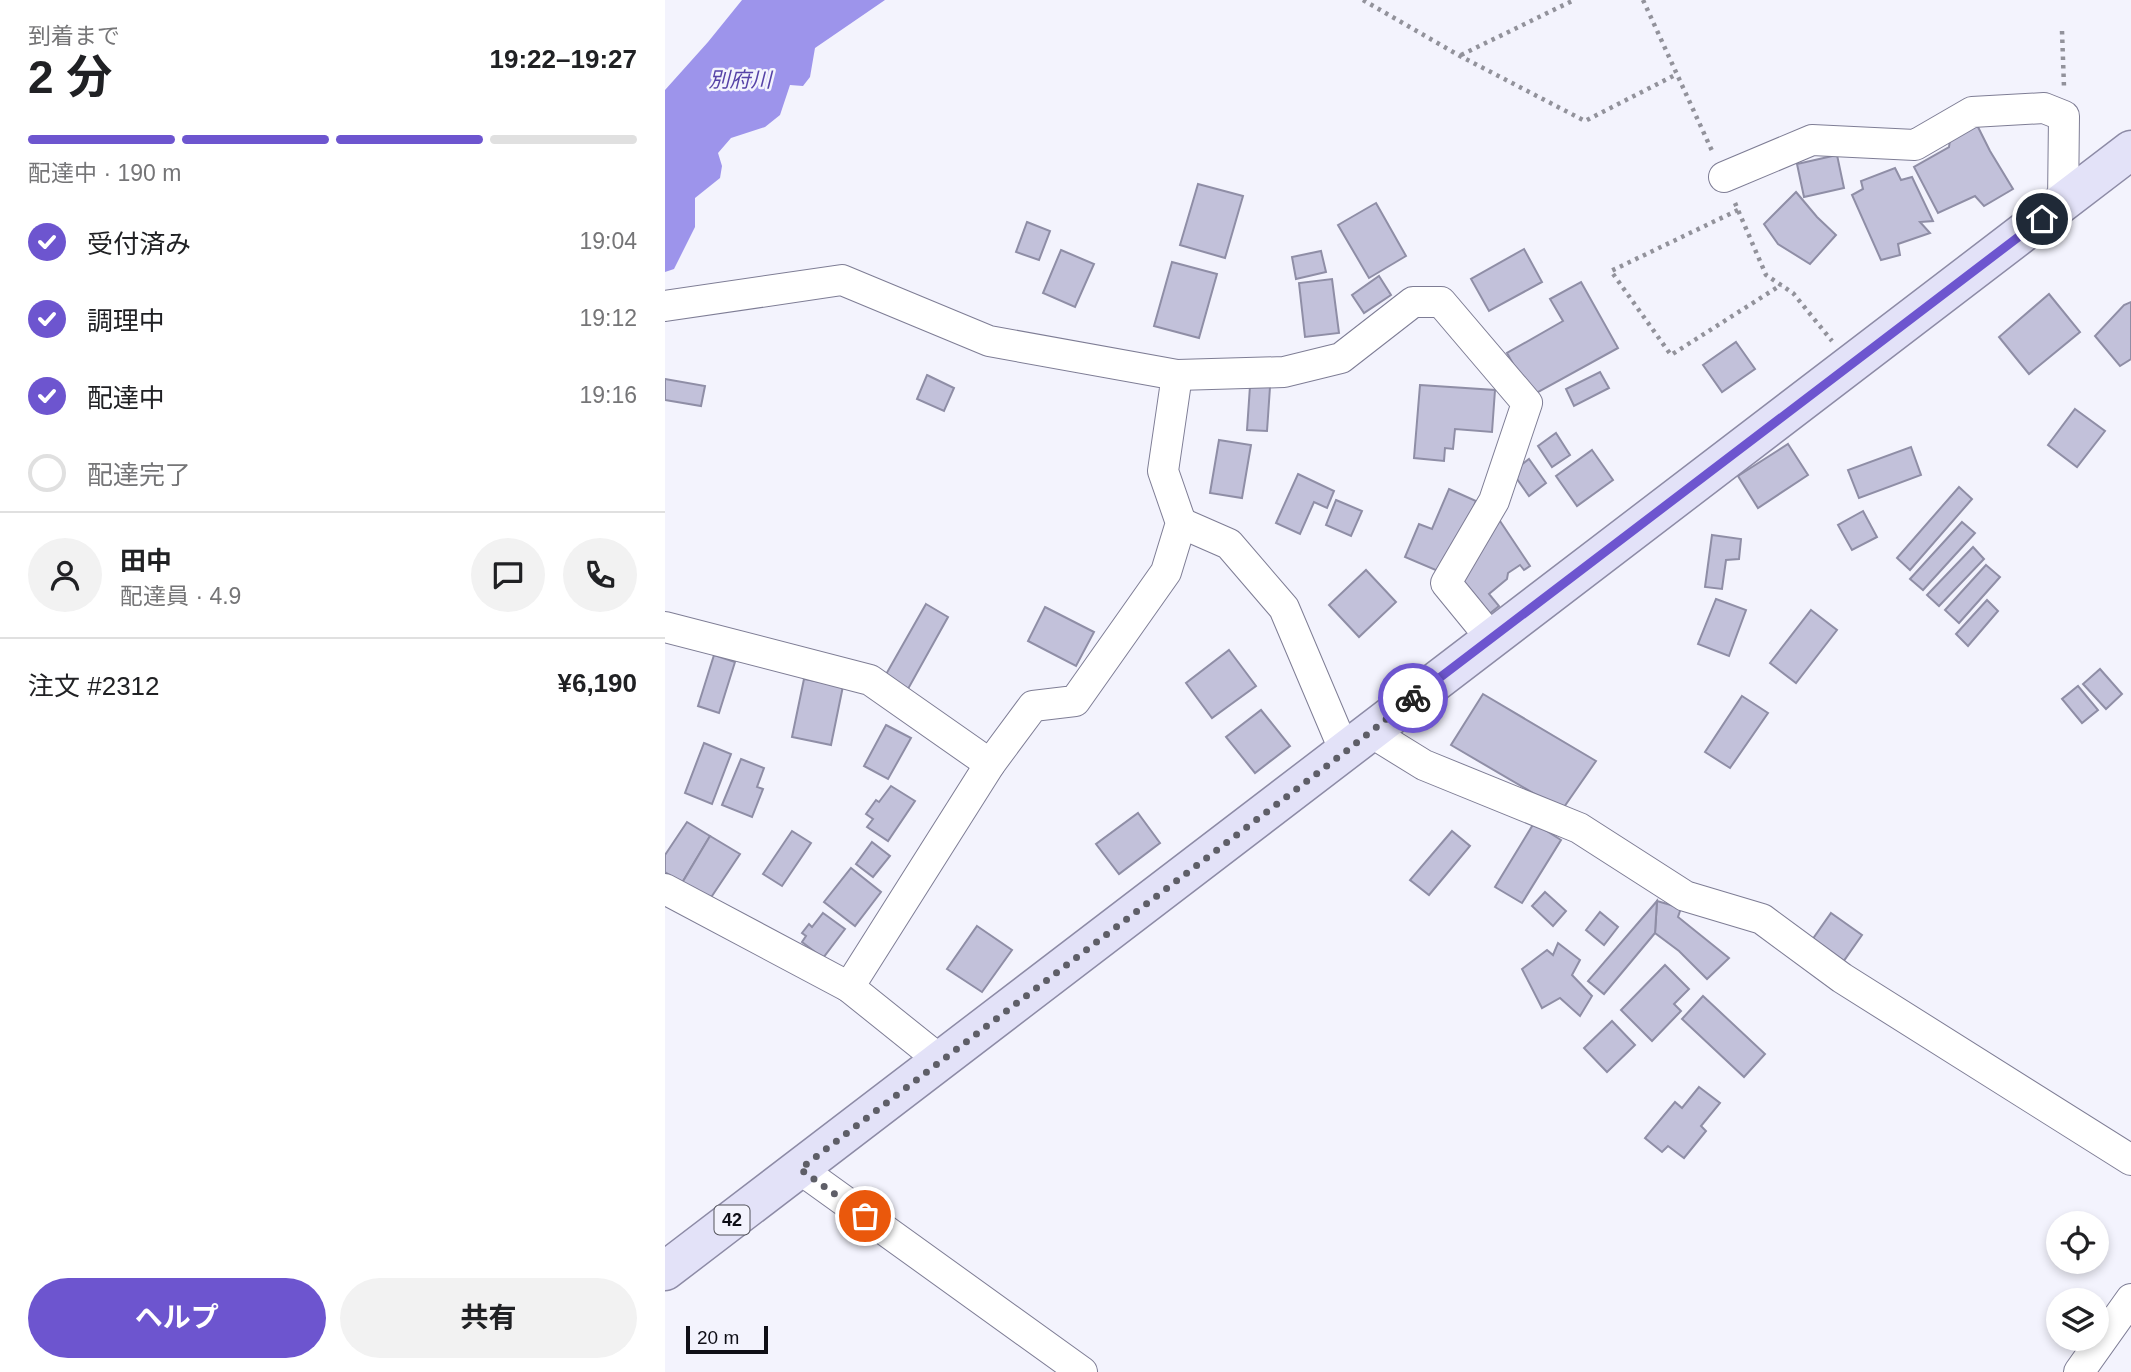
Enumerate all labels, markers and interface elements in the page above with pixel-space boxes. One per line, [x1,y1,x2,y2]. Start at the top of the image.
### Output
text: 到着まで [28,23,120,49]
text: 19:22–19:27 [490,44,637,74]
text: 2 分 [28,51,112,103]
water label: 別府川 [709,68,773,91]
text: 配達中 · 190 m [28,160,181,186]
pin [2012,189,2072,249]
icon: home [2023,200,2061,238]
icon: check [28,223,66,261]
text: 19:04 [579,228,637,254]
text: 受付済み [87,229,191,259]
icon: check [28,300,66,338]
text: 19:12 [579,305,637,331]
text: 調理中 [87,306,165,336]
icon: check [28,377,66,415]
text: 19:16 [579,382,637,408]
text: 配達中 [87,383,165,413]
text: 配達完了 [87,460,191,490]
button: person [28,538,102,612]
button: chat [471,538,545,612]
button: phone [563,538,637,612]
text: 田中 [120,546,172,576]
text: 配達員 · 4.9 [120,583,241,609]
courier [1378,663,1448,733]
text: ¥6,190 [557,668,637,698]
text: 注文 #2312 [28,671,160,701]
icon: bike [1394,679,1432,717]
pin [835,1186,895,1246]
icon: bag [846,1197,884,1235]
road number: 42 [715,1205,749,1234]
map controls [2046,1211,2109,1351]
button: locate [2046,1211,2109,1274]
button: ヘルプ [28,1278,326,1358]
button: 共有 [340,1278,637,1358]
button: layers [2046,1288,2109,1351]
scale bar [686,1323,768,1355]
text: 20 m [697,1327,739,1348]

